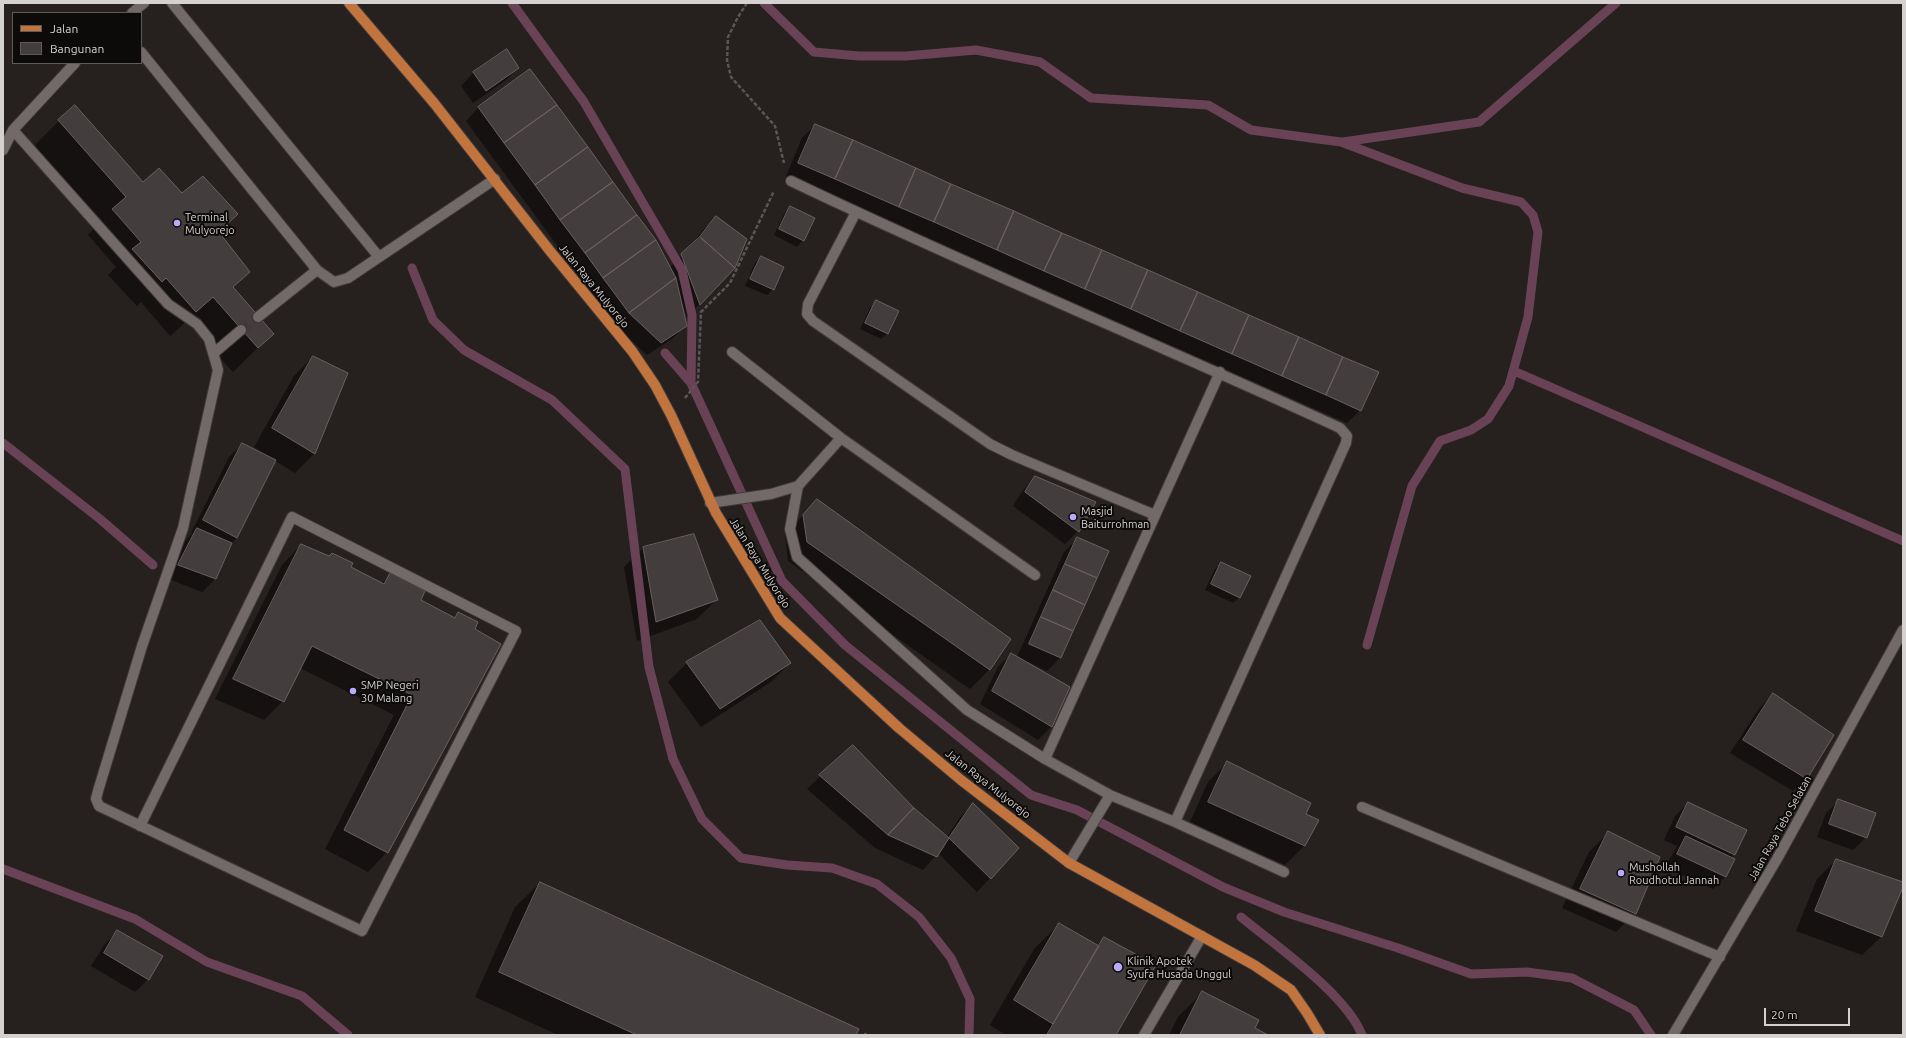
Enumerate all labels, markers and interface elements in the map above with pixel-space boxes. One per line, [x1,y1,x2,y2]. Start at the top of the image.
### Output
legend [12,12,142,64]
text: Jalan [50,22,78,35]
text: Bangunan [50,42,104,55]
place label: Terminal Mulyorejo [185,210,235,236]
marker: Terminal Mulyorejo [172,218,182,228]
street label: Jalan Raya Mulyorejo [556,241,632,331]
place label: Masjid Baiturrohman [1081,504,1149,530]
marker: Masjid Baiturrohman [1068,512,1078,522]
street label: Jalan Raya Mulyorejo [727,515,793,611]
place label: SMP Negeri 30 Malang [361,678,419,704]
marker: SMP Negeri 30 Malang [348,686,358,696]
street label: Jalan Raya Mulyorejo [943,747,1033,821]
street label: Jalan Raya Tebo Selatan [1746,773,1814,883]
place label: Mushollah Roudhotul Jannah [1629,860,1719,886]
marker: Mushollah Roudhotul Jannah [1616,868,1626,878]
place label: Klinik Apotek Syufa Husada Unggul [1127,954,1231,980]
marker: Klinik Apotek Syufa Husada Unggul [1112,961,1124,973]
scale bar [1766,1000,1852,1026]
text: 20 m [1771,1008,1798,1021]

